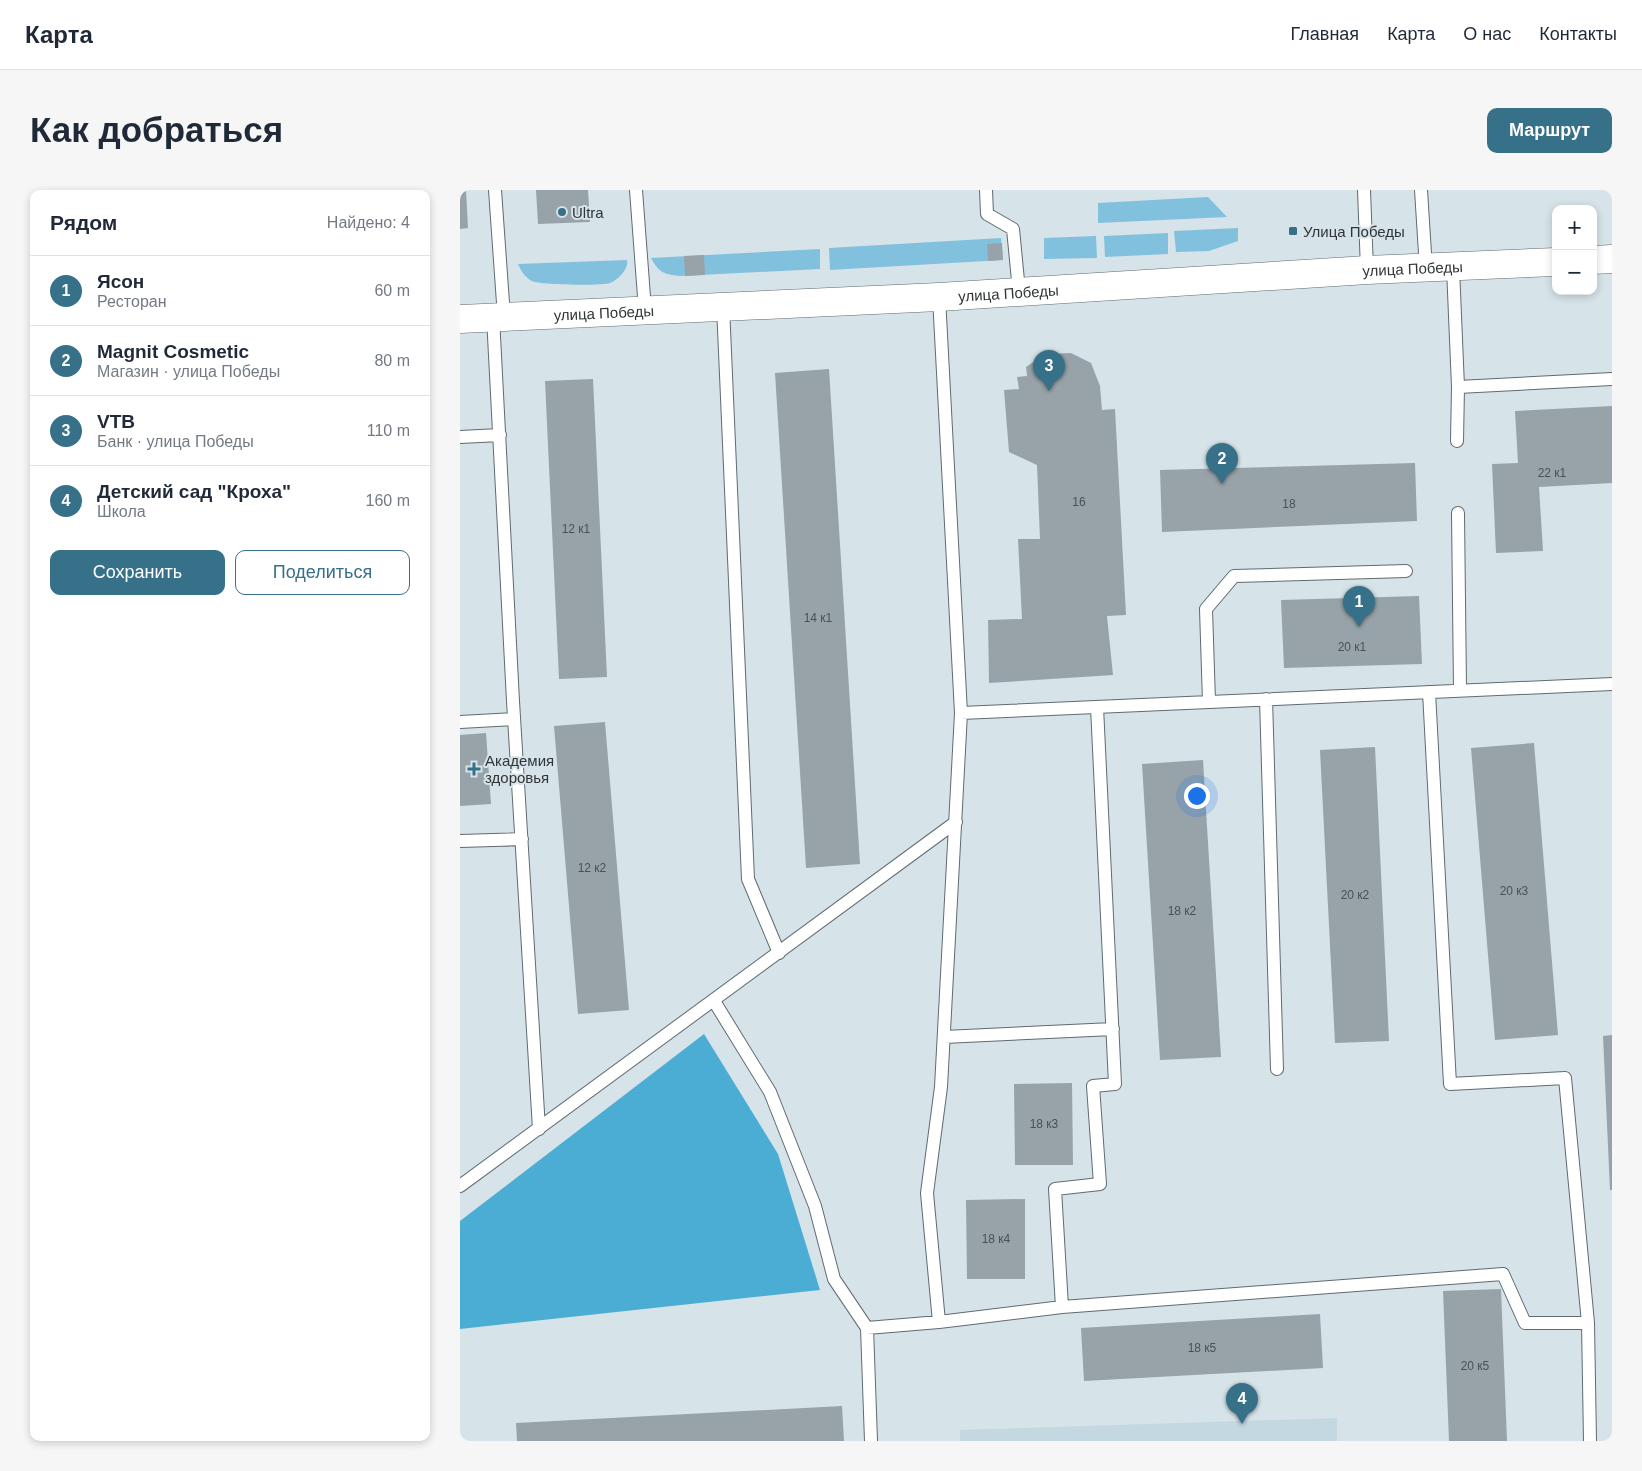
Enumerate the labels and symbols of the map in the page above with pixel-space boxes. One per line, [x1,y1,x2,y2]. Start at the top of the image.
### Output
place label: Ultra [572,204,604,221]
marker: Ultra [556,206,568,218]
place label: Улица Победы [1303,223,1405,240]
marker: Улица Победы [1287,225,1299,237]
street label: улица Победы [1362,257,1463,279]
street label: улица Победы [958,281,1059,304]
street label: улица Победы [553,302,654,323]
pin: 3 [1033,350,1065,391]
pin: 2 [1206,443,1238,484]
house number: 22 к1 [1538,466,1567,480]
house number: 16 [1072,495,1086,509]
house number: 18 [1282,497,1296,511]
house number: 12 к1 [562,522,591,536]
pin: 1 [1343,586,1375,627]
house number: 14 к1 [804,611,833,625]
house number: 20 к1 [1338,640,1367,654]
place label: Академия здоровья [485,752,554,786]
marker: Академия здоровья [467,762,481,776]
your location [1184,783,1210,809]
house number: 12 к2 [578,861,607,875]
house number: 20 к3 [1500,884,1529,898]
house number: 20 к2 [1341,888,1370,902]
house number: 18 к2 [1168,904,1197,918]
house number: 18 к3 [1030,1117,1059,1131]
house number: 18 к4 [982,1232,1011,1246]
house number: 18 к5 [1188,1341,1217,1355]
house number: 20 к5 [1461,1359,1490,1373]
pin: 4 [1226,1383,1258,1424]

